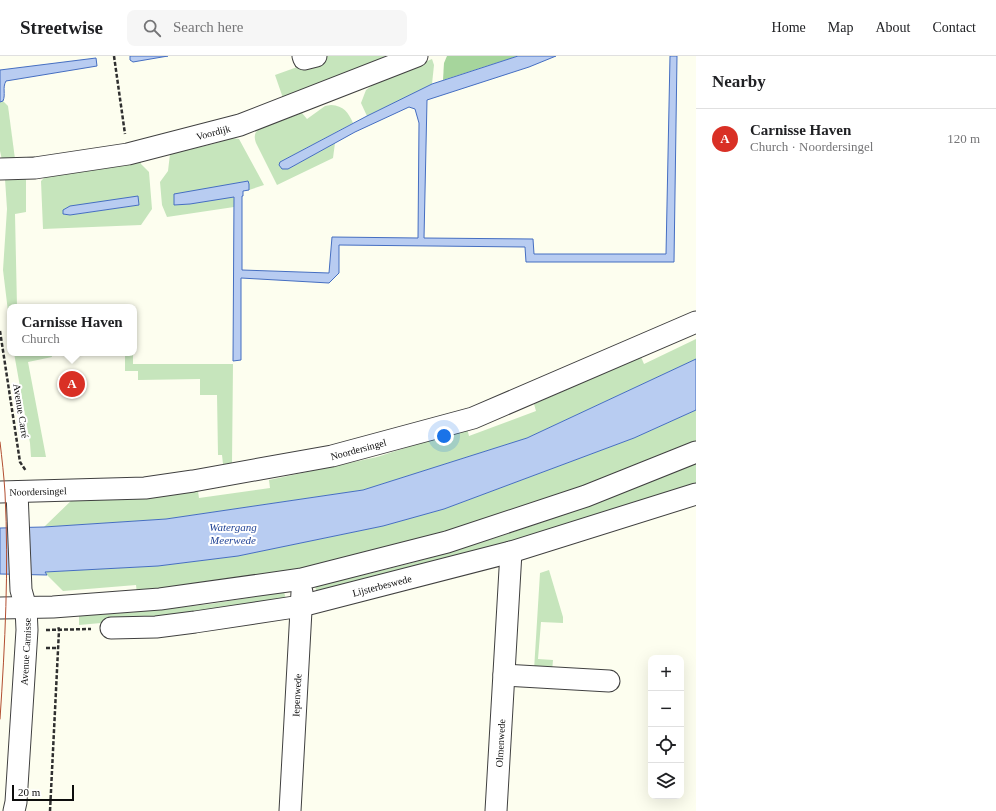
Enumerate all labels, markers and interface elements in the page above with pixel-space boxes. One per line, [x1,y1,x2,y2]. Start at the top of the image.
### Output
search box [127,10,407,46]
text: Streetwise [20,17,103,38]
icon: search [141,17,163,39]
text: Search here [173,19,243,35]
text: Home [772,20,806,35]
text: Map [828,20,853,35]
text: About [875,20,910,35]
text: Contact [932,20,976,35]
text: Nearby [712,72,766,91]
street label: Voordijk [195,122,231,142]
text: Carnisse Haven [750,122,851,138]
text: A [720,131,730,146]
text: 120 m [947,131,980,146]
text: Church · Noordersingel [750,139,873,154]
popup [7,304,137,356]
text: Carnisse Haven [21,314,123,330]
text: Church [21,331,60,346]
pin: A [59,369,85,399]
street label: Avenue Carré [11,383,31,440]
your location [434,426,454,446]
street label: Noordersingel [329,436,388,462]
street label: Noordersingel [9,485,67,497]
water label: Watergang Meerwede [209,521,257,546]
street label: Lijsterbeswede [351,572,413,598]
street label: Avenue Carnisse [18,617,33,686]
map controls [648,655,684,799]
button: + [648,655,684,691]
street label: Iepenwede [290,673,303,717]
button: − [648,691,684,727]
street label: Olmenwede [493,718,507,768]
button: locate [648,727,684,763]
button: layers [648,763,684,799]
scale bar [12,783,74,802]
text: 20 m [18,786,40,798]

